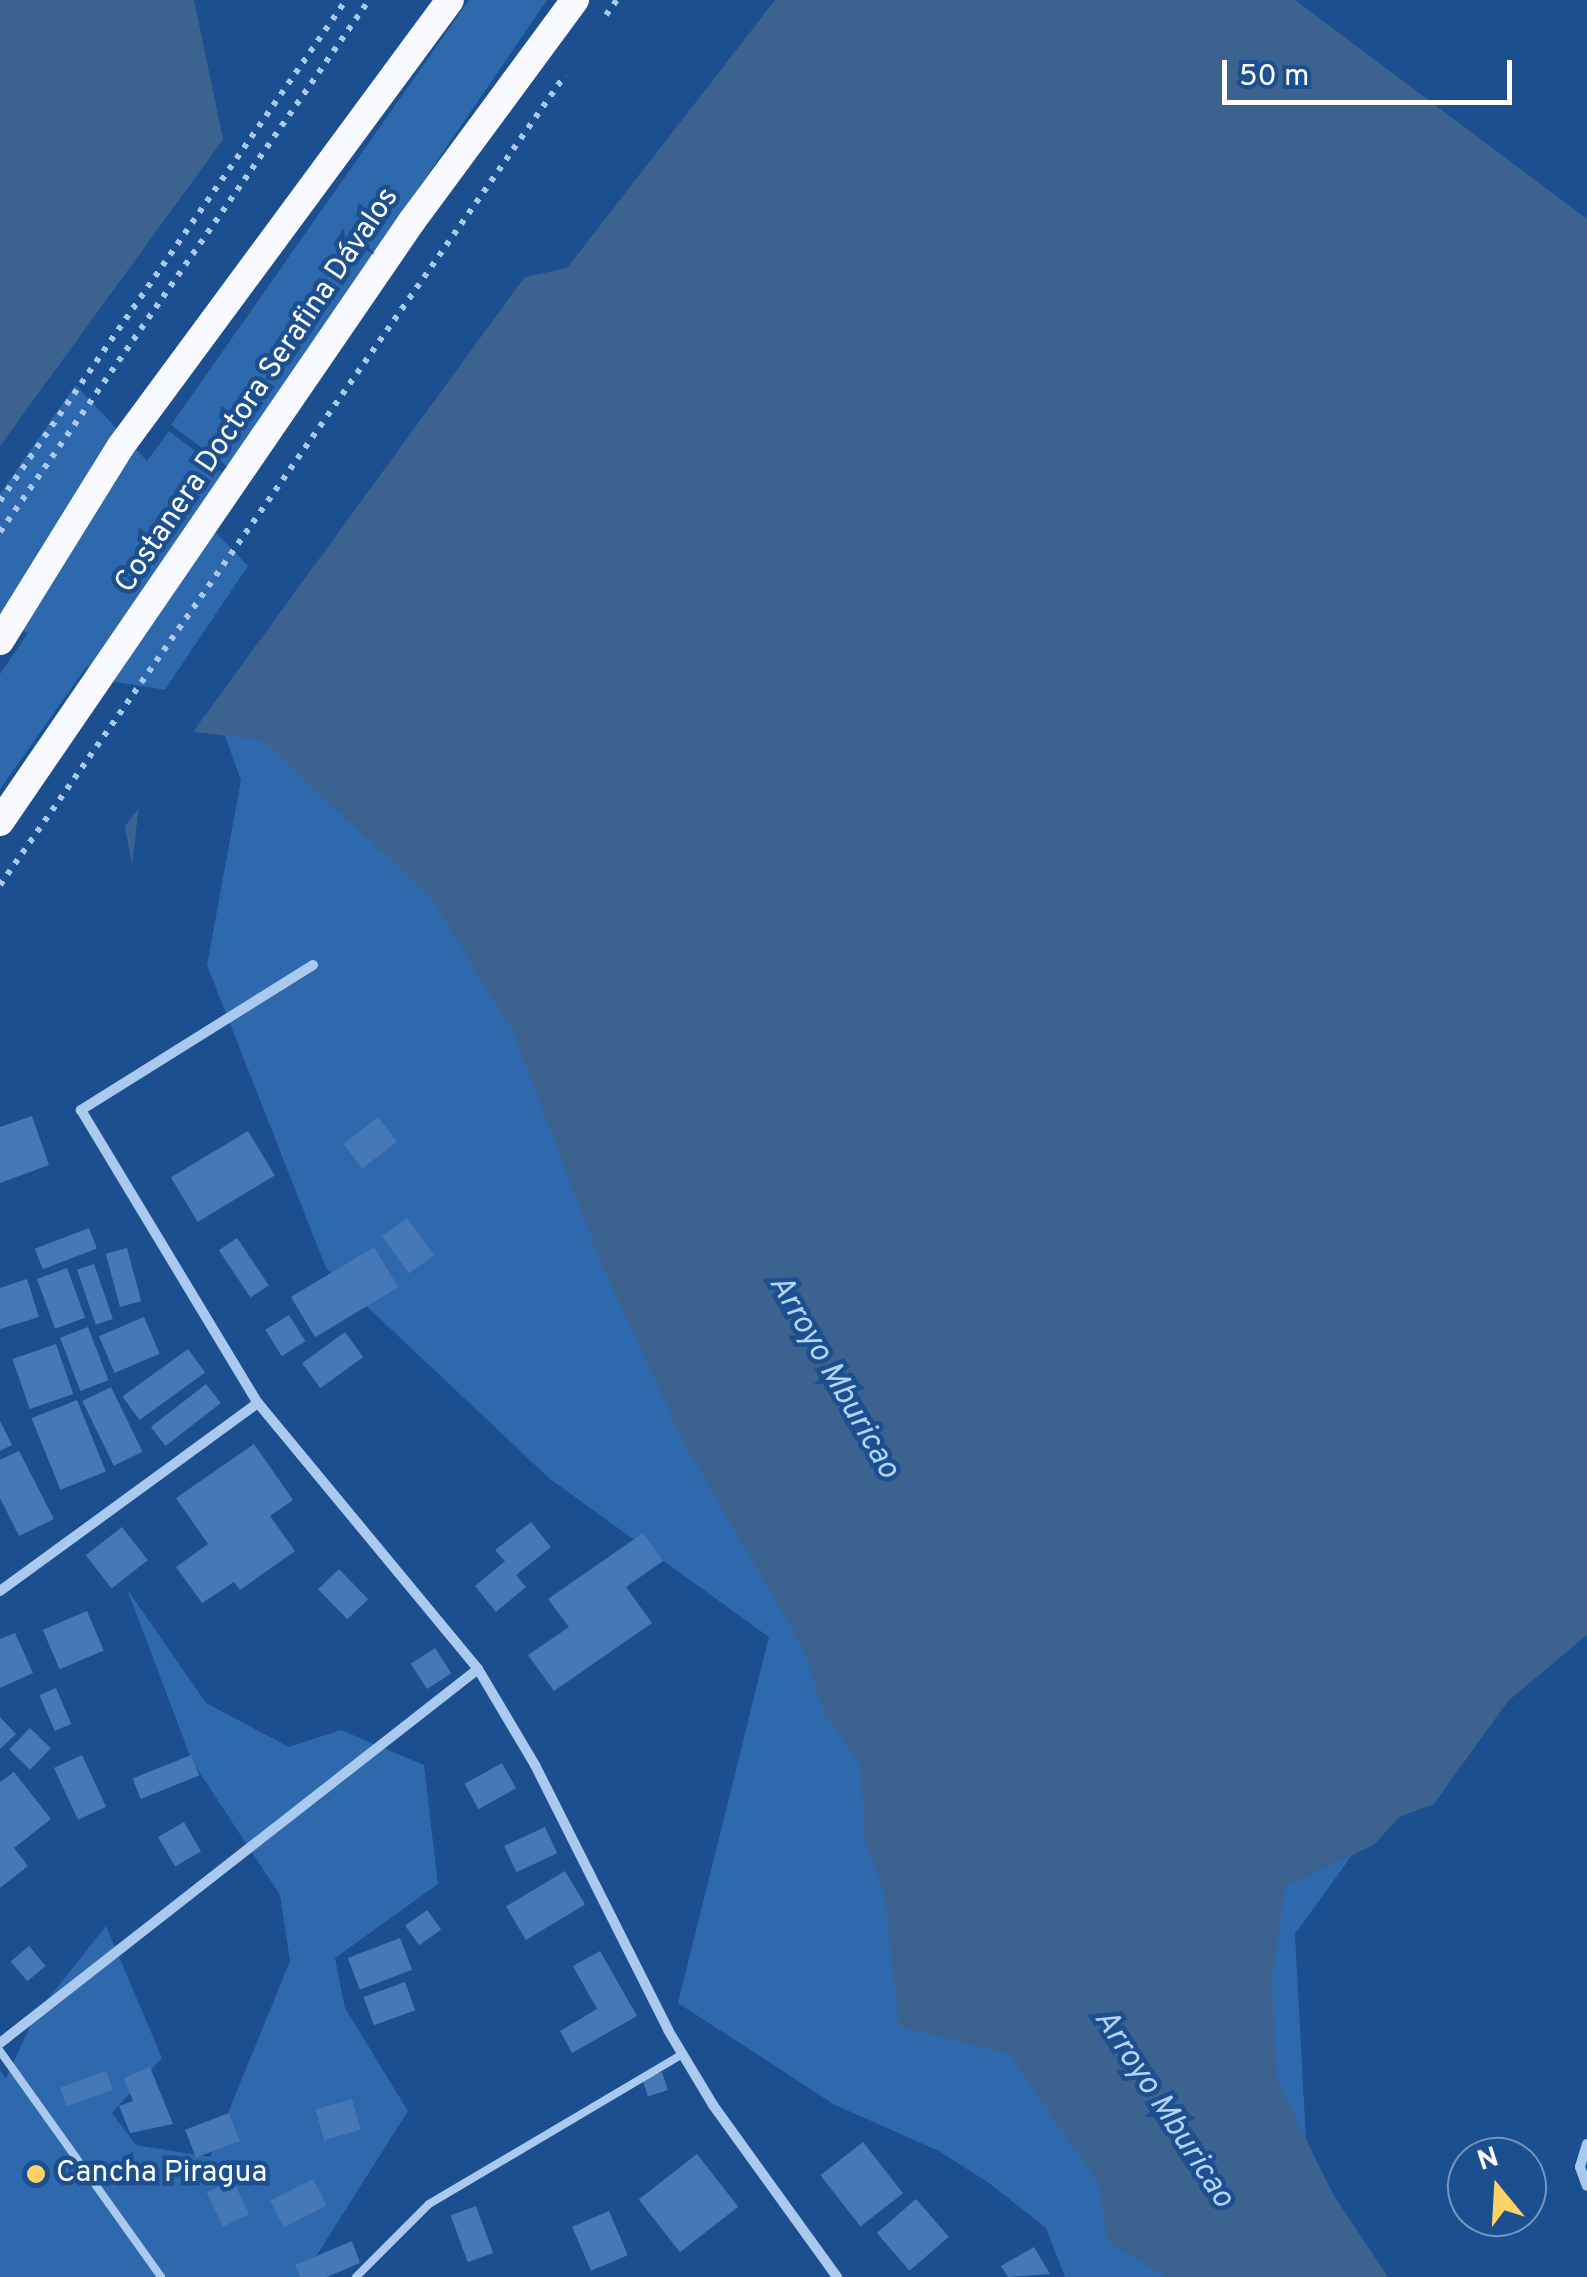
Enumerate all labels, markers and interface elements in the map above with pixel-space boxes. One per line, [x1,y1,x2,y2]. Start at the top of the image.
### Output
scale bar [1227,40,1517,102]
text: 50 m [1239,59,1309,96]
street label: Costanera Doctora Serafina Dávalos [109,182,407,600]
water label: Arroyo Mburicao [759,1268,907,1486]
water label: Arroyo Mburicao [1085,2003,1241,2215]
north arrow [1447,2137,1547,2237]
text: N [1473,2140,1503,2181]
place label: Cancha Piragua [56,2156,267,2192]
marker: Cancha Piragua [25,2163,47,2185]

